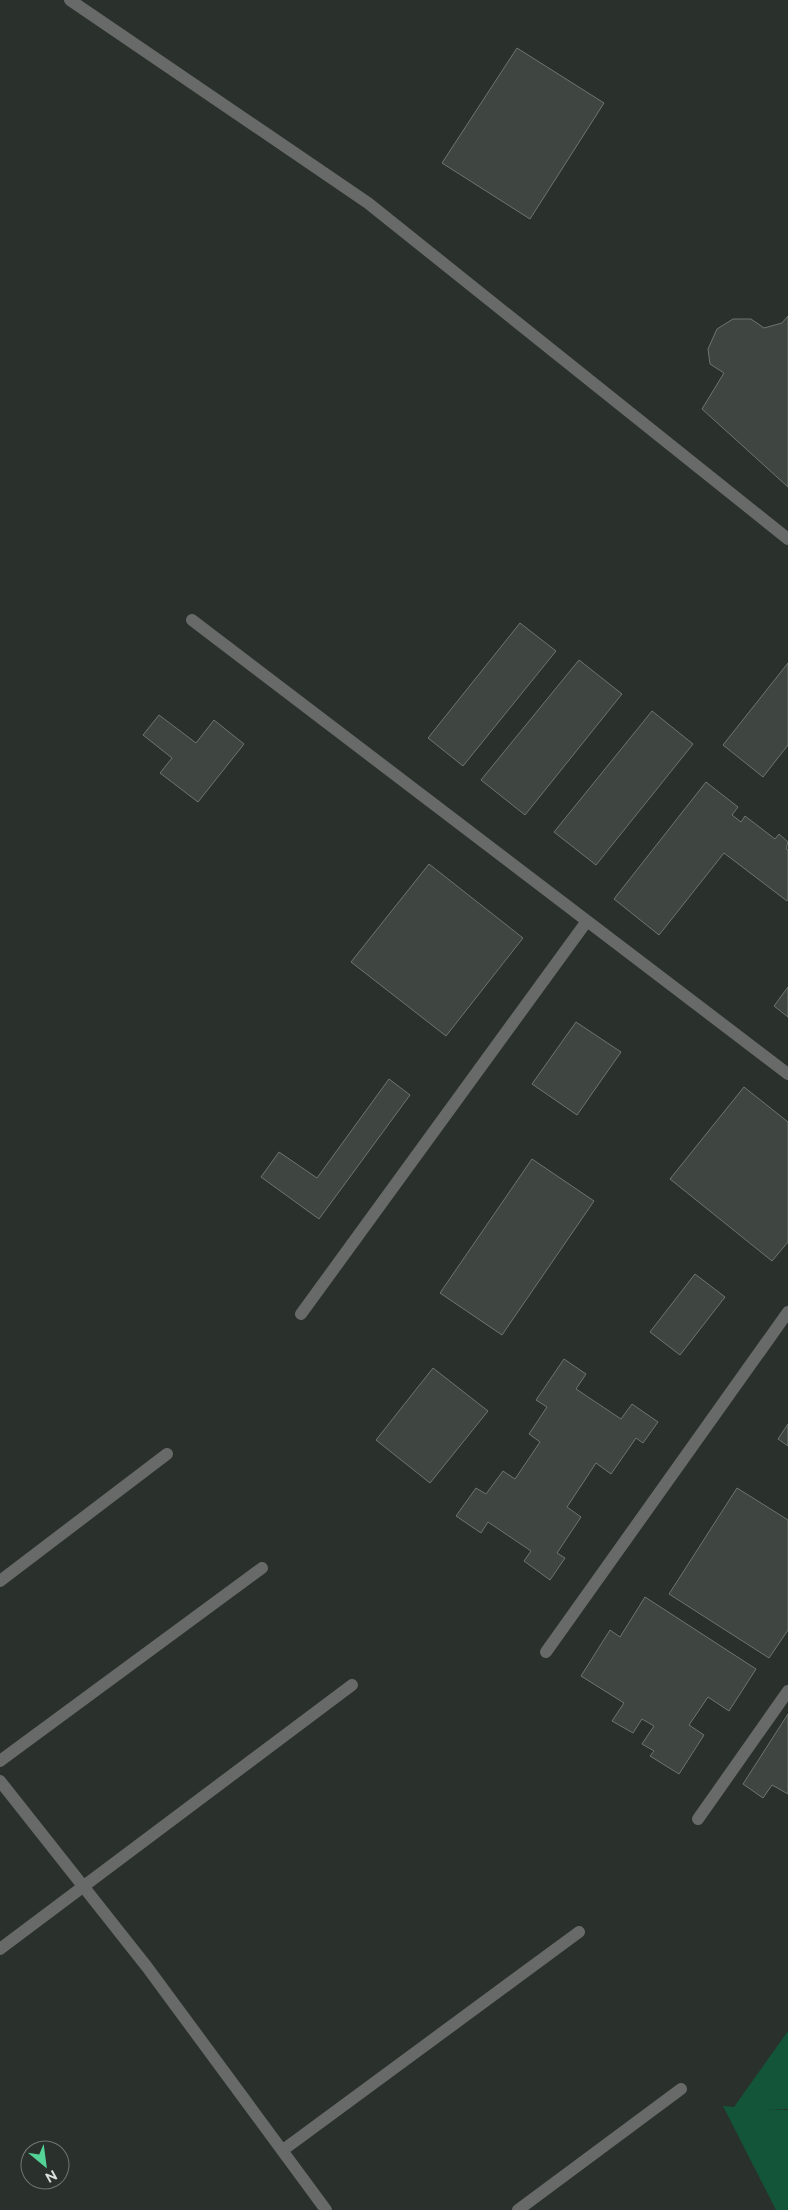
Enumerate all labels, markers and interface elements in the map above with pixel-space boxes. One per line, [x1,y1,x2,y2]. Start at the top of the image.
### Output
north arrow [20,2140,70,2190]
text: N [43,2167,60,2186]

